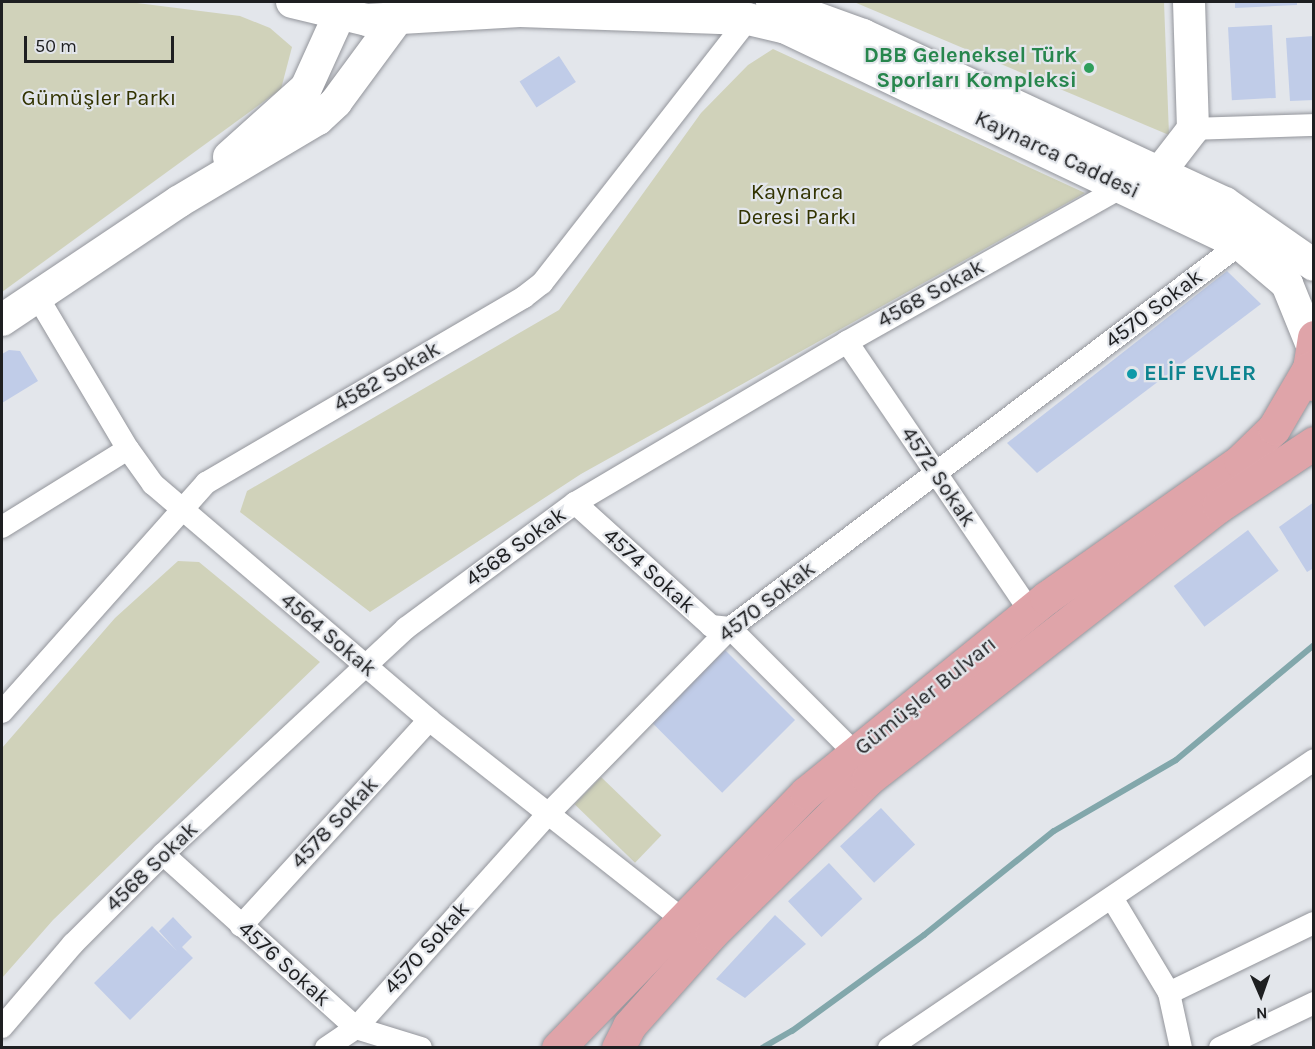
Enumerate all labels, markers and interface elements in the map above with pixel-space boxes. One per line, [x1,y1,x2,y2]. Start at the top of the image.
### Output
scale bar [27,24,177,62]
text: 50 m [35,35,77,57]
place label: DBB Geleneksel Türk Sporları Kompleksi [864,42,1077,94]
marker: DBB Geleneksel Türk Sporları Kompleksi [1082,61,1096,75]
park label: Gümüşler Parkı [22,86,176,112]
street label: Kaynarca Caddesi [970,105,1144,205]
park label: Kaynarca Deresi Parkı [737,179,857,230]
street label: 4568 Sokak [873,254,989,334]
street label: 4570 Sokak [1100,264,1208,354]
street label: 4582 Sokak [329,336,445,418]
place label: ELİF EVLER [1144,361,1256,387]
marker: ELİF EVLER [1125,367,1139,381]
street label: 4572 Sokak [895,422,981,532]
street label: 4568 Sokak [460,502,572,592]
street label: 4574 Sokak [598,523,700,619]
street label: 4570 Sokak [713,556,821,648]
street label: 4564 Sokak [275,587,381,683]
street label: Gümüşler Bulvarı [850,631,1002,761]
street label: 4578 Sokak [286,772,384,874]
street label: 4568 Sokak [100,816,204,918]
street label: 4570 Sokak [379,896,475,1000]
street label: 4576 Sokak [232,916,336,1012]
north arrow [1231,965,1291,1025]
text: N [1256,1004,1268,1023]

